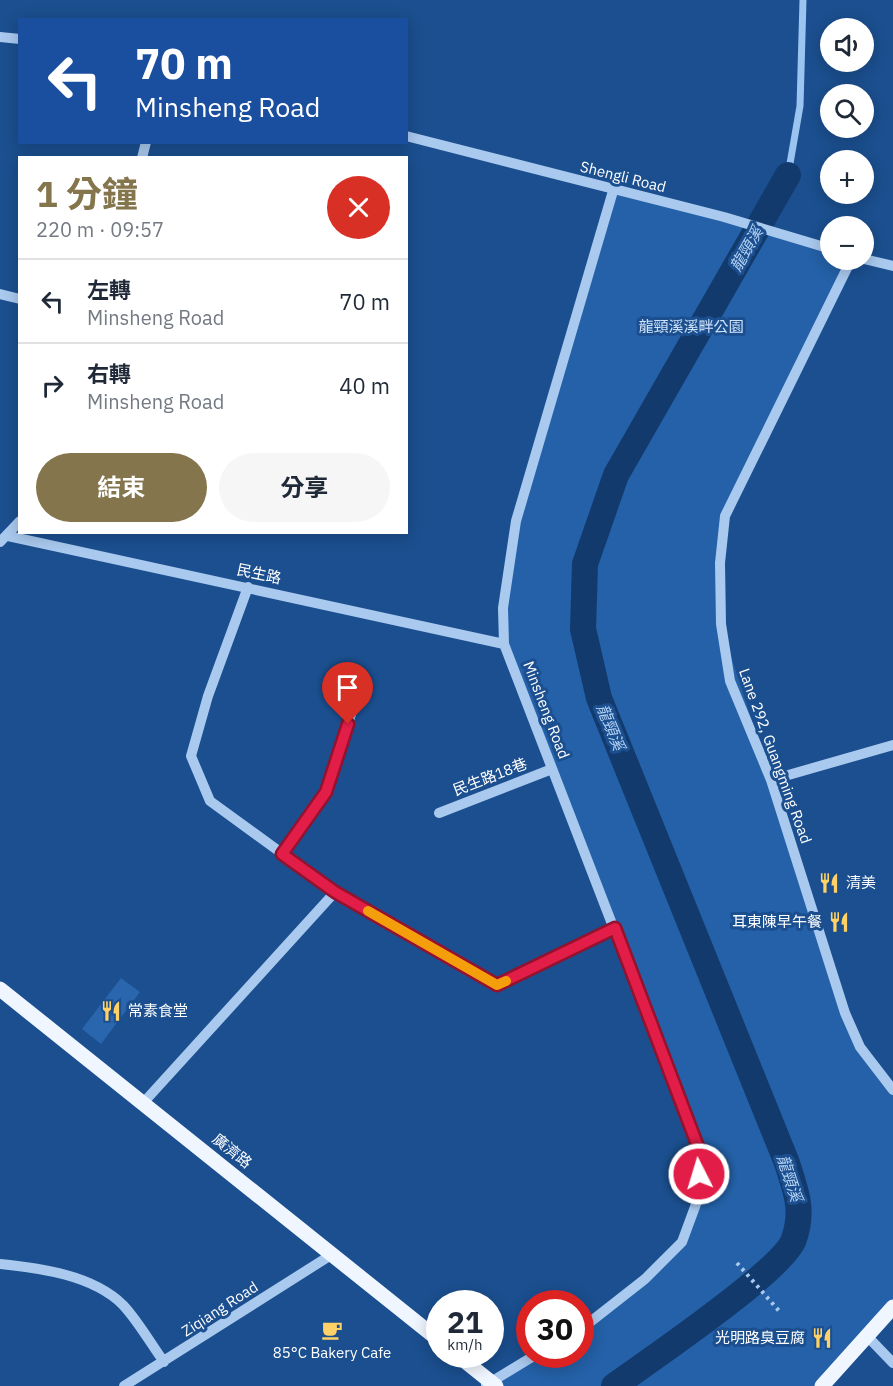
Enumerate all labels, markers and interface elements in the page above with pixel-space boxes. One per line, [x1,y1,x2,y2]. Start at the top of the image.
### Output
map controls [820,18,874,270]
button: sound [820,18,874,72]
text: 70 m [135,36,233,91]
icon: left [36,42,114,120]
button: search [820,84,874,138]
text: Minsheng Road [135,89,320,124]
button: + [820,150,874,204]
street label: Shengli Road [578,157,668,196]
text: 1 分鐘 [36,170,138,217]
button: close [327,176,390,239]
text: 220 m · 09:57 [36,216,164,243]
button: − [820,216,874,270]
water label: 龍頸溪 [725,221,768,275]
text: 左轉 [87,275,131,304]
icon: left [36,285,69,318]
text: 70 m [339,287,390,316]
text: Minsheng Road [87,304,224,331]
park label: 龍頸溪溪畔公園 [638,317,744,336]
text: 右轉 [87,359,131,388]
icon: right [36,369,69,402]
text: 40 m [339,371,390,400]
text: Minsheng Road [87,388,224,415]
button: 結束 [36,453,207,522]
button: 分享 [219,453,390,522]
street label: 民生路 [235,560,283,587]
street label: Minsheng Road [519,658,574,761]
pin [322,662,373,724]
street label: Lane 292, Guangming Road [735,666,816,846]
icon: arrive [331,671,364,704]
water label: 龍頸溪 [593,701,630,755]
street label: 民生路18巷 [450,754,530,799]
restaurant icon: 清美 [817,871,841,895]
place label: 清美 [846,873,876,892]
restaurant icon: 耳東陳早午餐 [827,910,851,934]
place label: 耳東陳早午餐 [732,912,822,931]
restaurant icon: 常素食堂 [99,999,123,1023]
place label: 常素食堂 [128,1001,188,1020]
street label: 廣濟路 [209,1129,256,1172]
position arrow [667,1142,731,1206]
water label: 龍頸溪 [773,1152,808,1206]
street label: Ziqiang Road [178,1277,262,1340]
speed limit sign: 30 [516,1290,594,1368]
text: 21 [447,1302,483,1341]
cafe icon: 85°C Bakery Cafe [320,1318,344,1342]
restaurant icon: 光明路臭豆腐 [810,1326,834,1350]
place label: 光明路臭豆腐 [715,1328,805,1347]
text: km/h [447,1335,483,1354]
place label: 85°C Bakery Cafe [273,1343,391,1362]

